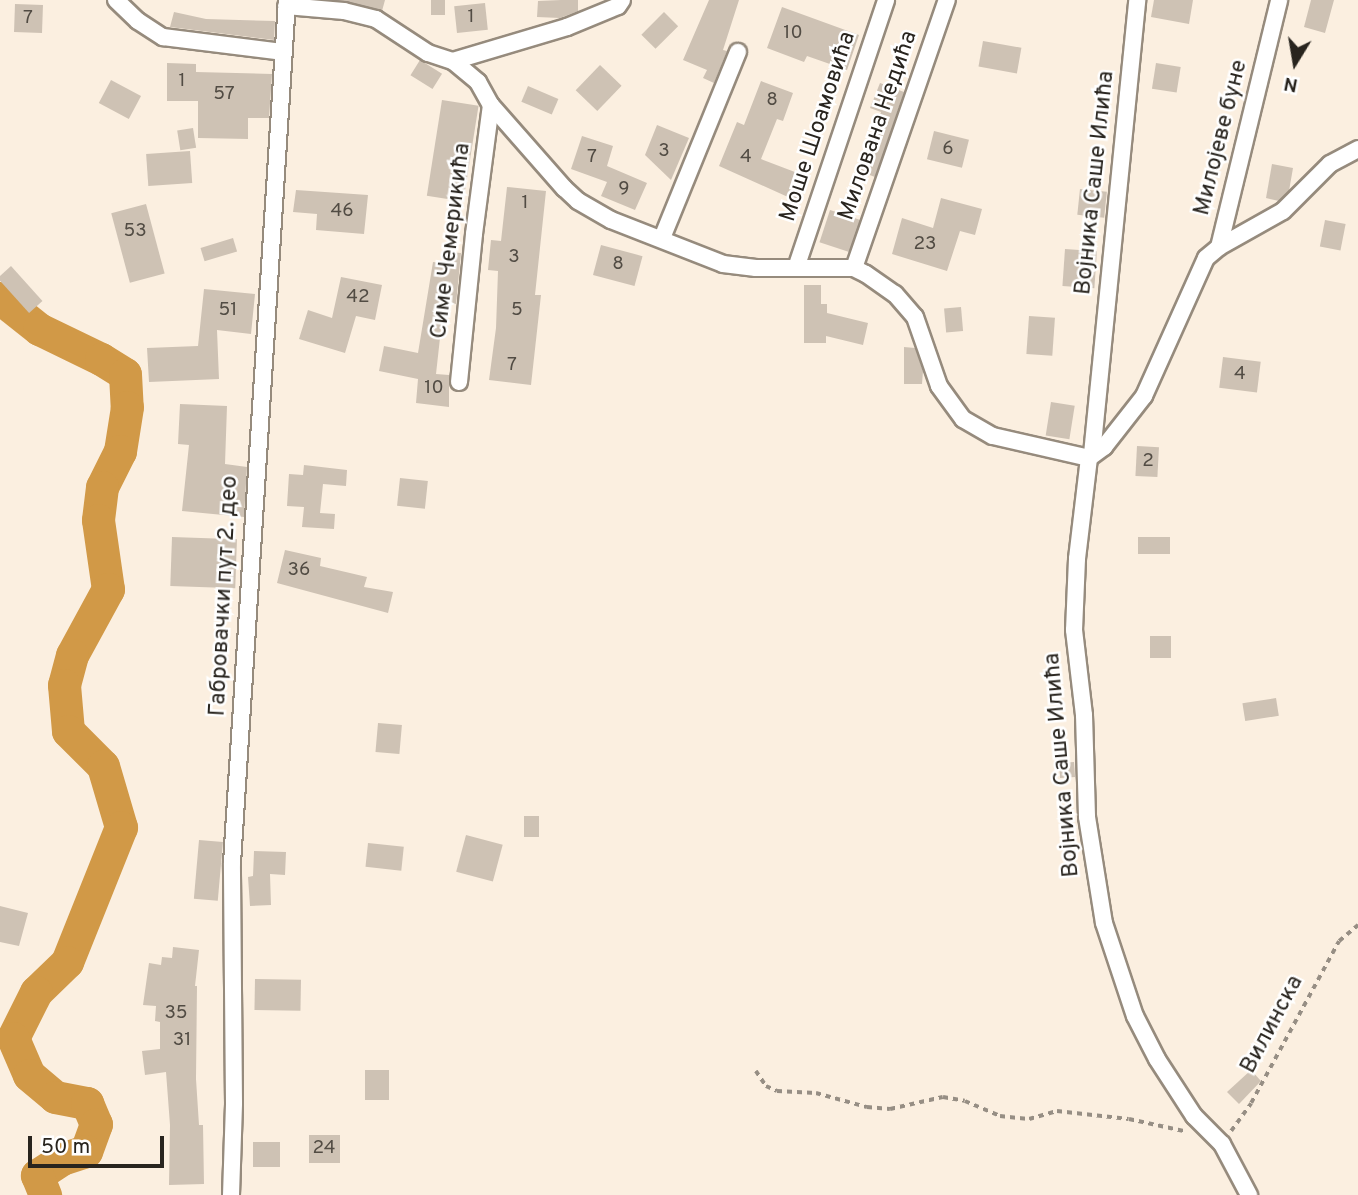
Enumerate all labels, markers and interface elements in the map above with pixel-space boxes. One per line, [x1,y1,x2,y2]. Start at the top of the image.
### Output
house number: 1 [467,7,475,29]
house number: 7 [23,8,33,30]
house number: 10 [783,23,803,45]
street label: Милована Недића [834,28,924,224]
north arrow [1260,28,1330,98]
street label: Моше Шоамовића [775,29,863,225]
street label: Милојеве буне [1189,57,1255,219]
street label: Војника Саше Илића [1071,70,1121,296]
house number: 1 [178,71,186,93]
text: N [1282,71,1300,97]
house number: 57 [213,84,235,106]
house number: 8 [766,90,778,112]
house number: 6 [942,139,954,161]
street label: Симе Чемерикића [426,141,478,341]
house number: 3 [658,141,670,163]
house number: 7 [587,147,597,169]
house number: 4 [740,147,752,169]
house number: 9 [618,179,630,201]
house number: 1 [521,193,529,215]
house number: 46 [330,201,354,223]
house number: 53 [123,221,147,243]
house number: 23 [913,234,937,256]
house number: 3 [508,247,520,269]
house number: 8 [612,254,624,276]
house number: 42 [346,287,370,309]
house number: 51 [219,300,237,322]
house number: 5 [511,300,523,322]
house number: 7 [507,355,517,377]
house number: 4 [1234,364,1246,386]
house number: 10 [424,378,444,400]
house number: 2 [1142,451,1154,473]
street label: Габровачки пут 2. део [205,475,245,717]
house number: 36 [288,560,310,582]
street label: Војника Саше Илића [1039,652,1087,878]
street label: Вилинска [1236,971,1310,1079]
house number: 35 [164,1003,188,1025]
house number: 31 [173,1030,191,1052]
scale bar [32,1122,168,1166]
text: 50 m [41,1134,90,1161]
house number: 24 [312,1138,336,1160]

